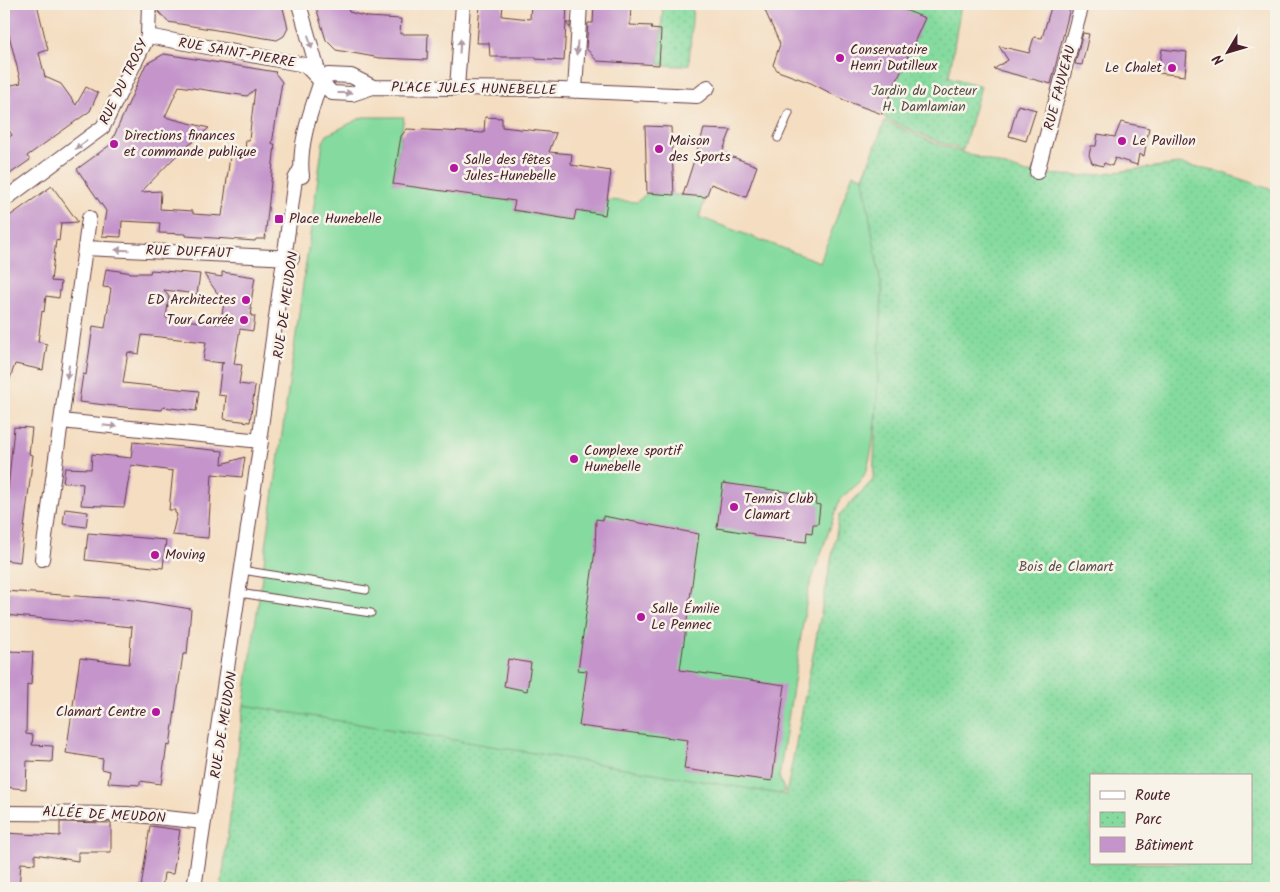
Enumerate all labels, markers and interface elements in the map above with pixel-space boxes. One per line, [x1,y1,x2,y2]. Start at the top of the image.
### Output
north arrow [1202,28,1252,78]
street label: RUE SAINT-PIERRE [177,32,298,74]
street label: RUE DU TROSY [94,34,155,129]
one-way arrow [306,35,314,50]
one-way arrow [456,37,464,53]
place label: Conservatoire Henri Dutilleux [850,39,938,77]
one-way arrow [573,40,581,56]
street label: RUE FAUVEAU [1038,43,1082,133]
text: N [1207,49,1230,70]
marker: Conservatoire Henri Dutilleux [834,52,846,64]
place label: Le Chalet [1105,57,1163,79]
marker: Le Chalet [1166,62,1178,74]
street label: PLACE JULES HUNEBELLE [391,77,558,101]
park label: Jardin du Docteur H. Damlamian [871,80,978,118]
one-way arrow [337,89,353,97]
place label: Directions finances et commande publique [124,125,257,163]
place label: Maison des Sports [669,130,730,168]
place label: Le Pavillon [1132,130,1196,152]
marker: Le Pavillon [1116,135,1128,147]
marker: Directions finances et commande publique [108,138,120,150]
one-way arrow [74,140,88,150]
marker: Maison des Sports [653,143,665,155]
place label: Salle des fêtes Jules-Hunebelle [464,149,557,187]
marker: Salle des fêtes Jules-Hunebelle [448,162,460,174]
place label: Place Hunebelle [289,208,382,230]
marker: Place Hunebelle [273,213,285,225]
street label: RUE DUFFAUT [145,239,234,265]
one-way arrow [114,245,130,253]
street label: RUE DE MEUDON [268,250,304,360]
place label: ED Architectes [147,289,236,311]
marker: ED Architectes [240,294,252,306]
place label: Tour Carrée [167,309,235,331]
marker: Tour Carrée [238,314,250,326]
one-way arrow [64,364,72,380]
one-way arrow [102,422,118,430]
place label: Complexe sportif Hunebelle [584,440,684,478]
marker: Complexe sportif Hunebelle [568,453,580,465]
place label: Tennis Club Clamart [744,488,814,526]
marker: Tennis Club Clamart [728,501,740,513]
place label: Moving [165,544,206,566]
marker: Moving [149,549,161,561]
park label: Bois de Clamart [1018,556,1114,578]
place label: Salle Émilie Le Pennec [651,598,720,636]
marker: Salle Émilie Le Pennec [635,611,647,623]
street label: RUE DE MEUDON [205,669,243,780]
place label: Clamart Centre [56,701,147,723]
marker: Clamart Centre [150,706,162,718]
legend [1090,774,1252,864]
text: Route [1135,784,1171,808]
street label: ALLÉE DE MEUDON [42,801,167,829]
text: Parc [1135,808,1162,832]
text: Bâtiment [1135,834,1194,858]

